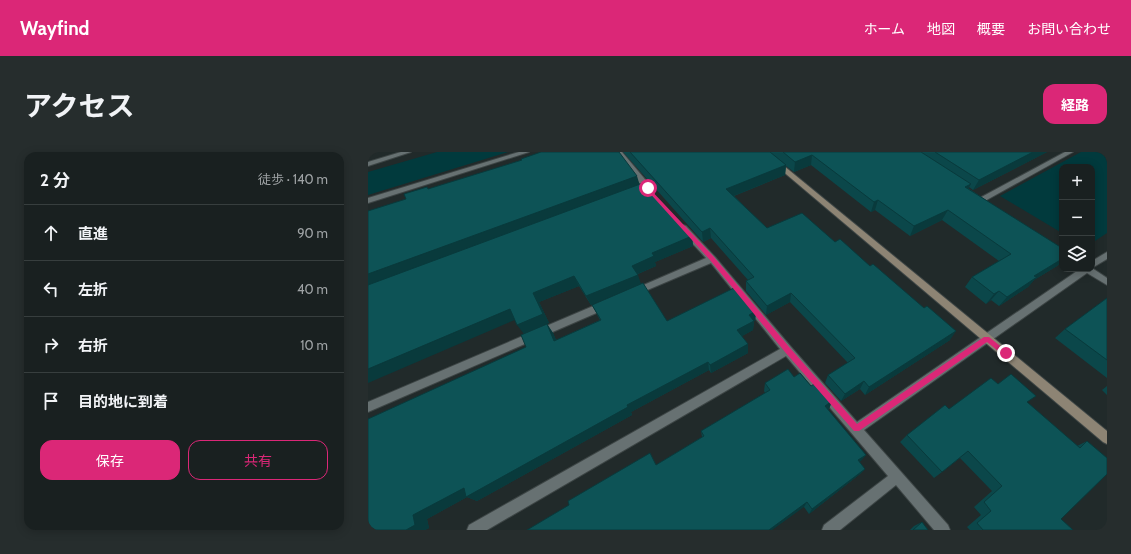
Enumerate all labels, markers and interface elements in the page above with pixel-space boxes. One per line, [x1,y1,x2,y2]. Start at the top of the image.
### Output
text: Wayfind [20,17,89,40]
text: ホーム [863,20,905,38]
text: 地図 [927,20,955,38]
text: 概要 [977,20,1005,38]
text: お問い合わせ [1027,20,1111,38]
button: 経路 [1043,84,1107,124]
text: アクセス [24,89,135,123]
map controls [1059,164,1095,272]
button: + [1059,164,1095,200]
text: 2 分 [40,170,70,190]
text: 徒歩 · 140 m [258,171,328,187]
route start [639,179,657,197]
button: − [1059,200,1095,236]
icon: ahead [40,222,62,244]
text: 直進 [78,225,108,243]
text: 90 m [297,225,328,241]
button: layers [1059,236,1095,272]
icon: left [40,278,62,300]
text: 左折 [78,281,108,299]
text: 40 m [297,281,328,297]
icon: right [40,334,62,356]
text: 右折 [78,337,108,355]
text: 10 m [300,337,328,353]
route end [997,344,1015,362]
icon: arrive [40,390,62,412]
text: 目的地に到着 [78,393,168,411]
button: 保存 [40,440,180,480]
button: 共有 [188,440,328,480]

